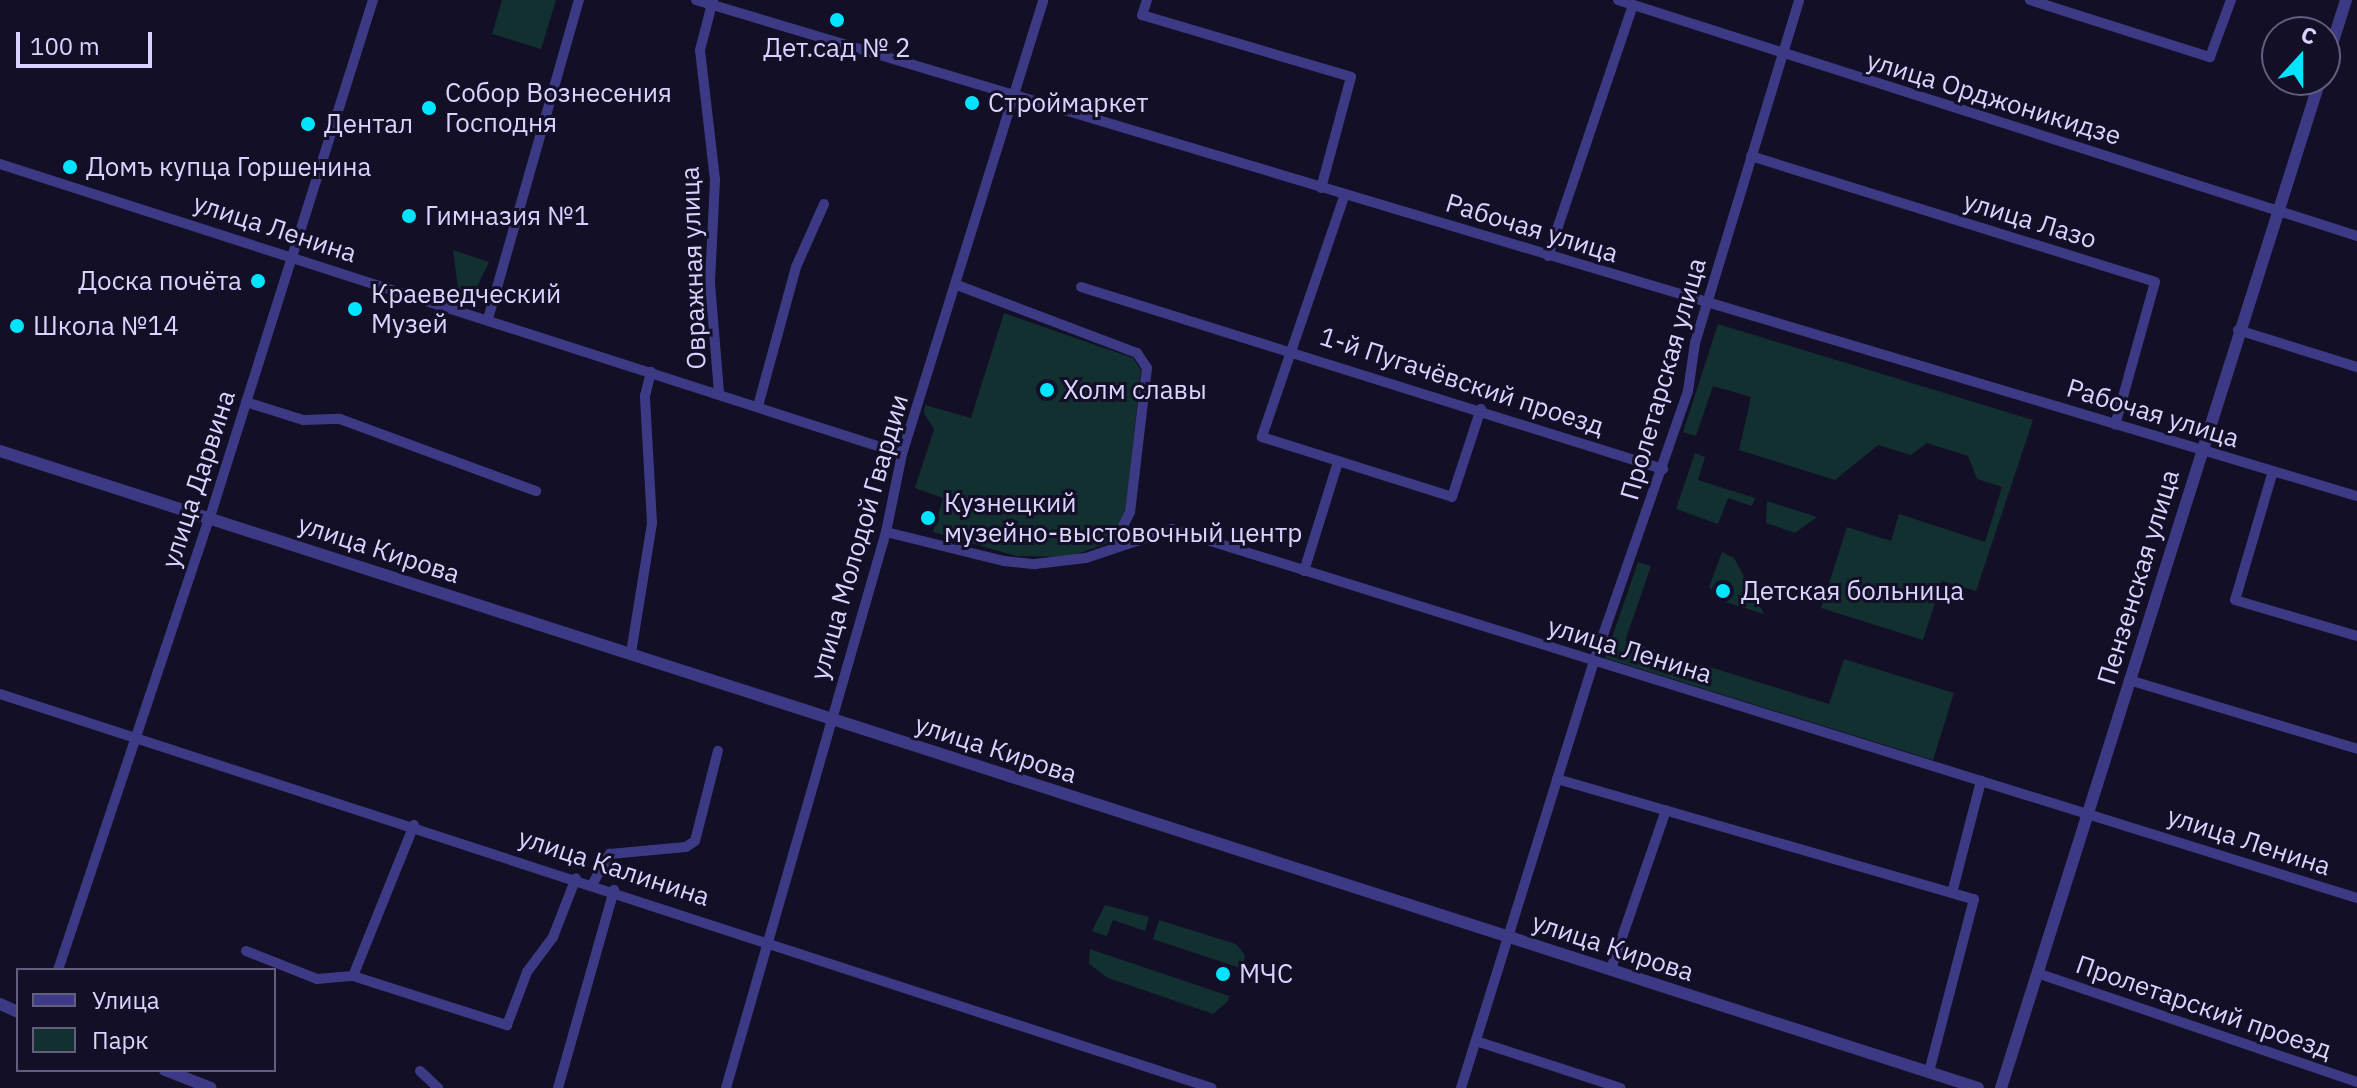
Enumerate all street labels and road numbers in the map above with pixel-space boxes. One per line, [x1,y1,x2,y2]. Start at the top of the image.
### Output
street label: улица Орджоникидзе [1863,44,2125,152]
street label: Овражная улица [674,166,712,370]
street label: улица Лазо [1960,185,2100,255]
street label: улица Ленина [189,187,361,269]
street label: Рабочая улица [1442,187,1622,269]
street label: Пролетарская улица [1614,254,1712,504]
street label: 1-й Пугачёвский проезд [1316,320,1608,442]
street label: Рабочая улица [2063,372,2243,454]
street label: улица Дарвина [155,386,241,572]
street label: улица Молодой Гвардии [803,391,915,683]
street label: Пензенская улица [2090,466,2186,688]
street label: улица Кирова [294,508,464,590]
street label: улица Ленина [1544,610,1716,690]
street label: улица Кирова [911,708,1081,790]
street label: улица Ленина [2163,800,2335,882]
street label: улица Калинина [514,821,714,913]
street label: улица Кирова [1528,906,1698,988]
street label: Пролетарский проезд [2072,949,2336,1065]

